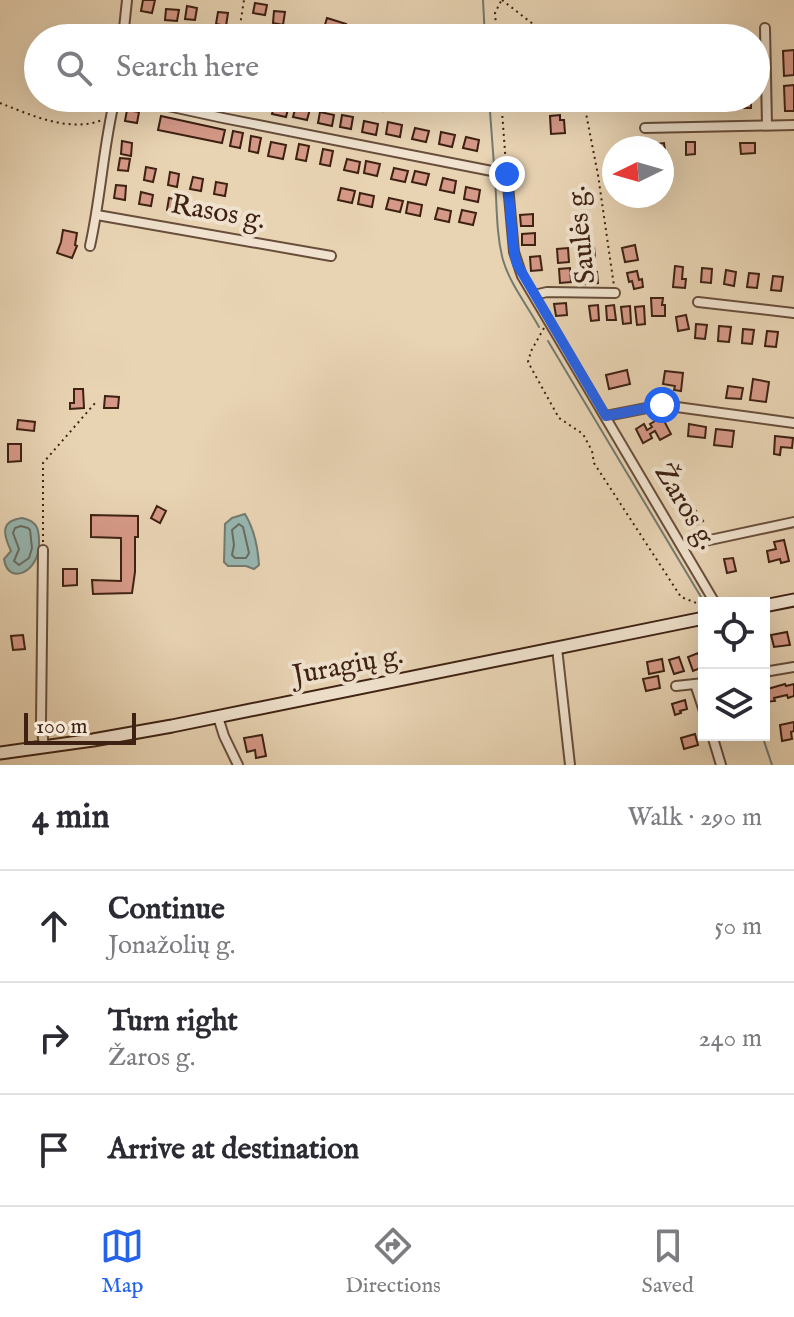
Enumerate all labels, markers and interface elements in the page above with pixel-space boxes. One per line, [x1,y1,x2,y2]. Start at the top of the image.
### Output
search box [24,24,770,112]
icon: search [52,46,96,90]
text: Search here [116,49,259,87]
north arrow [602,136,674,208]
route end [489,156,525,192]
street label: Saulės g. [559,184,605,286]
street label: Rasos g. [168,188,268,238]
route start [644,387,680,423]
street label: Žaros g. [646,458,724,556]
map controls [698,597,770,741]
button: locate [698,597,770,669]
street label: Juragių g. [287,638,406,694]
button: layers [698,669,770,741]
scale bar [24,709,136,745]
text: 100 m [36,713,88,741]
text: 4 min [32,796,110,839]
text: Walk · 290 m [627,801,762,834]
text: Continue [108,891,225,929]
icon: ahead [32,904,76,948]
text: 50 m [714,910,762,943]
text: Jonažolių g. [108,929,235,962]
text: Turn right [108,1003,238,1041]
icon: right [32,1016,76,1060]
text: 240 m [699,1022,762,1055]
text: Žaros g. [108,1041,195,1074]
icon: arrive [32,1128,76,1172]
text: Arrive at destination [108,1131,359,1169]
tab: Map [100,1224,144,1300]
tab: Directions [345,1224,441,1300]
tab: Saved [642,1224,694,1300]

